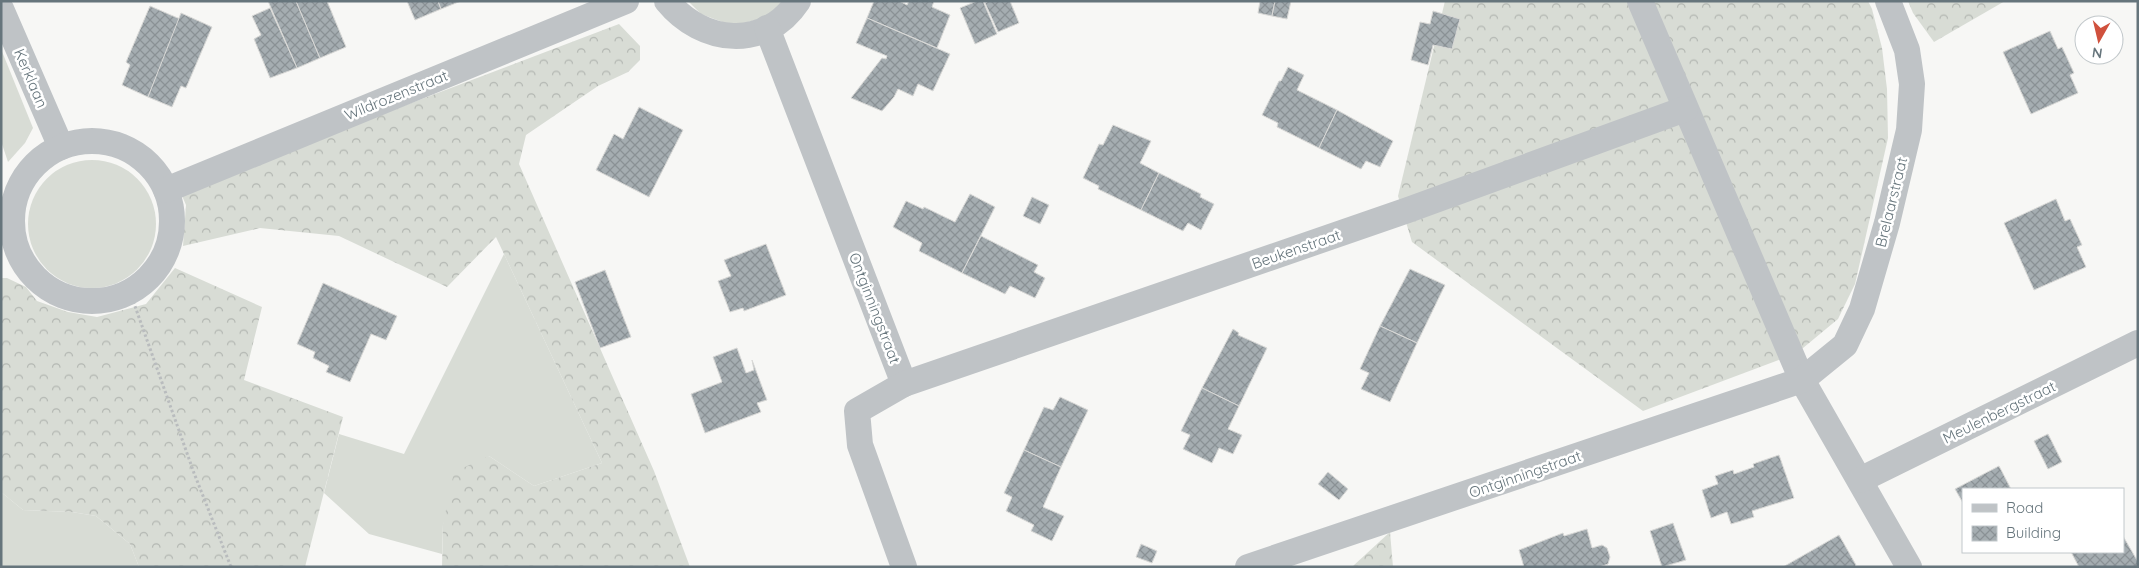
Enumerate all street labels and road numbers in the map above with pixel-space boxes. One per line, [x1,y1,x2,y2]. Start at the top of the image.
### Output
street label: Kerklaan [10,46,52,110]
street label: Wildrozenstraat [342,66,450,124]
street label: Brelaarstraat [1871,155,1911,249]
street label: Beukenstraat [1249,225,1343,273]
street label: Ontginningstraat [845,250,905,366]
street label: Meulenbergstraat [1939,376,2059,448]
street label: Ontginningstraat [1466,446,1584,502]

